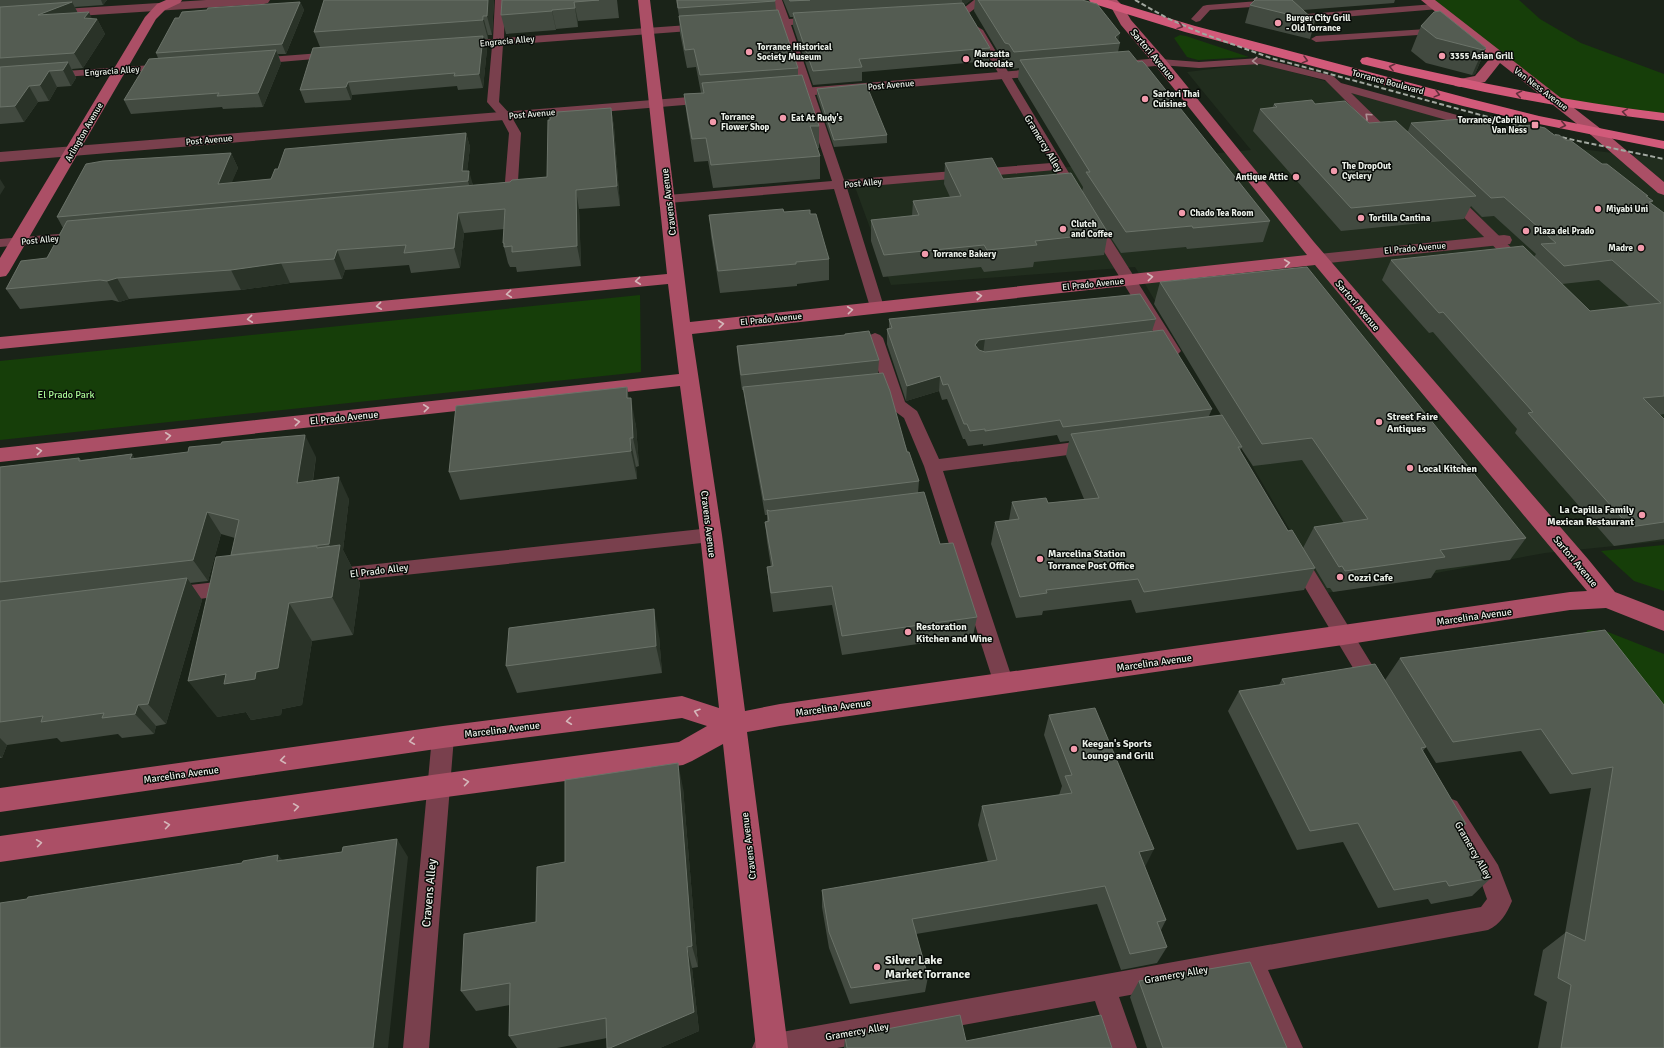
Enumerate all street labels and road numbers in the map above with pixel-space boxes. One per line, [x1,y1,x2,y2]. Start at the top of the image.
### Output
street label: Sartori Avenue [1127,27,1177,83]
street label: Engracia Alley [479,34,536,49]
street label: Engracia Alley [84,64,141,79]
street label: Van Ness Avenue [1511,65,1570,114]
street label: Torrance Boulevard [1351,68,1425,97]
street label: Post Avenue [867,78,915,93]
street label: Arlington Avenue [63,100,106,164]
street label: Post Avenue [508,107,556,122]
street label: Gramercy Alley [1021,113,1065,174]
street label: Post Avenue [185,133,233,148]
street label: Cravens Avenue [659,168,679,236]
street label: Post Alley [844,176,883,191]
street label: Post Alley [21,233,60,248]
street label: El Prado Avenue [1384,240,1447,257]
street label: El Prado Avenue [1062,276,1125,293]
street label: Sartori Avenue [1332,278,1382,334]
street label: El Prado Avenue [740,311,803,328]
street label: El Prado Avenue [309,408,379,428]
street label: Cravens Avenue [698,490,718,558]
street label: Sartori Avenue [1550,534,1600,590]
street label: El Prado Alley [349,561,409,581]
street label: Marcelina Avenue [1436,606,1513,628]
street label: Marcelina Avenue [1116,652,1193,674]
street label: Marcelina Avenue [795,697,872,719]
street label: Marcelina Avenue [464,719,541,741]
street label: Marcelina Avenue [143,764,220,786]
street label: Cravens Avenue [739,812,759,880]
street label: Gramercy Alley [1452,820,1495,882]
street label: Cravens Alley [419,858,440,928]
street label: Gramercy Alley [1143,963,1209,986]
street label: Gramercy Alley [824,1020,890,1043]

